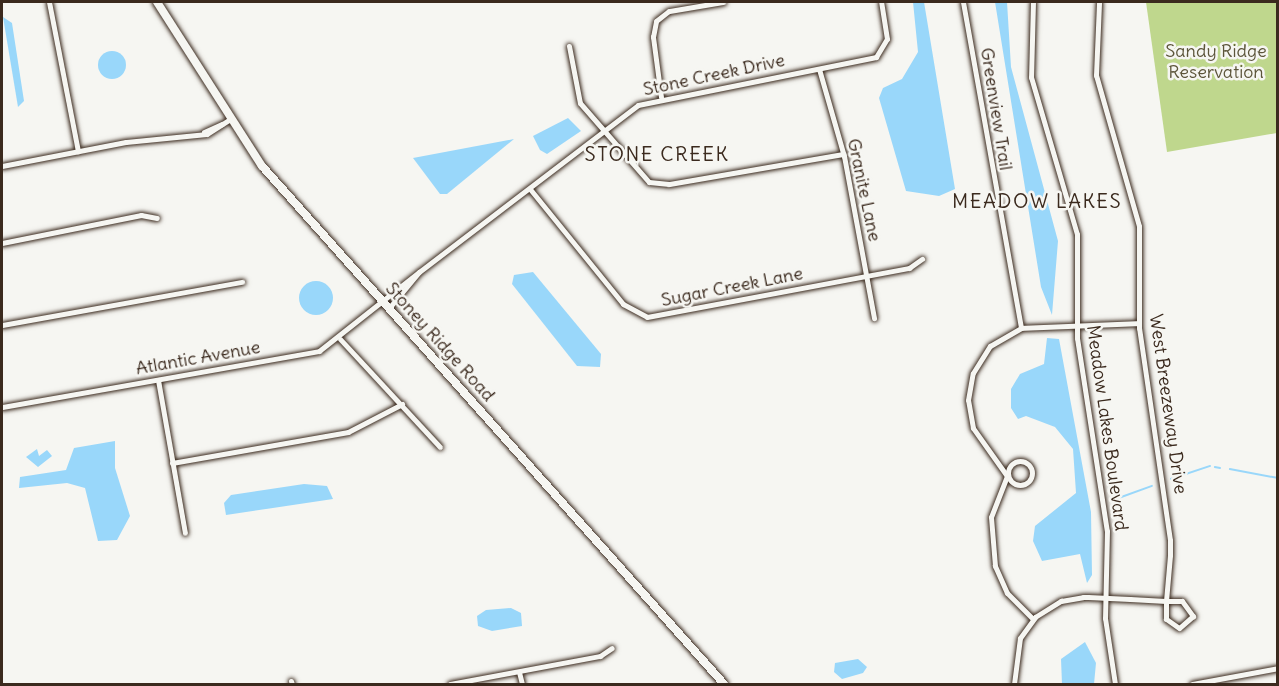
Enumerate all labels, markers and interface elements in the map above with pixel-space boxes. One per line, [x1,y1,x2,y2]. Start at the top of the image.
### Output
park label: Sandy Ridge Reservation [1165,41,1267,84]
street label: Greenview Trail [976,46,1016,172]
street label: Stone Creek Drive [641,49,787,101]
street label: Granite Lane [843,137,885,243]
district label: STONE CREEK [585,141,729,165]
district label: MEADOW LAKES [952,188,1122,212]
street label: Sugar Creek Lane [659,263,805,311]
street label: Stoney Ridge Road [381,278,499,406]
street label: West Breezeway Drive [1145,313,1191,495]
street label: Meadow Lakes Boulevard [1082,324,1132,532]
street label: Atlantic Avenue [134,336,262,380]

